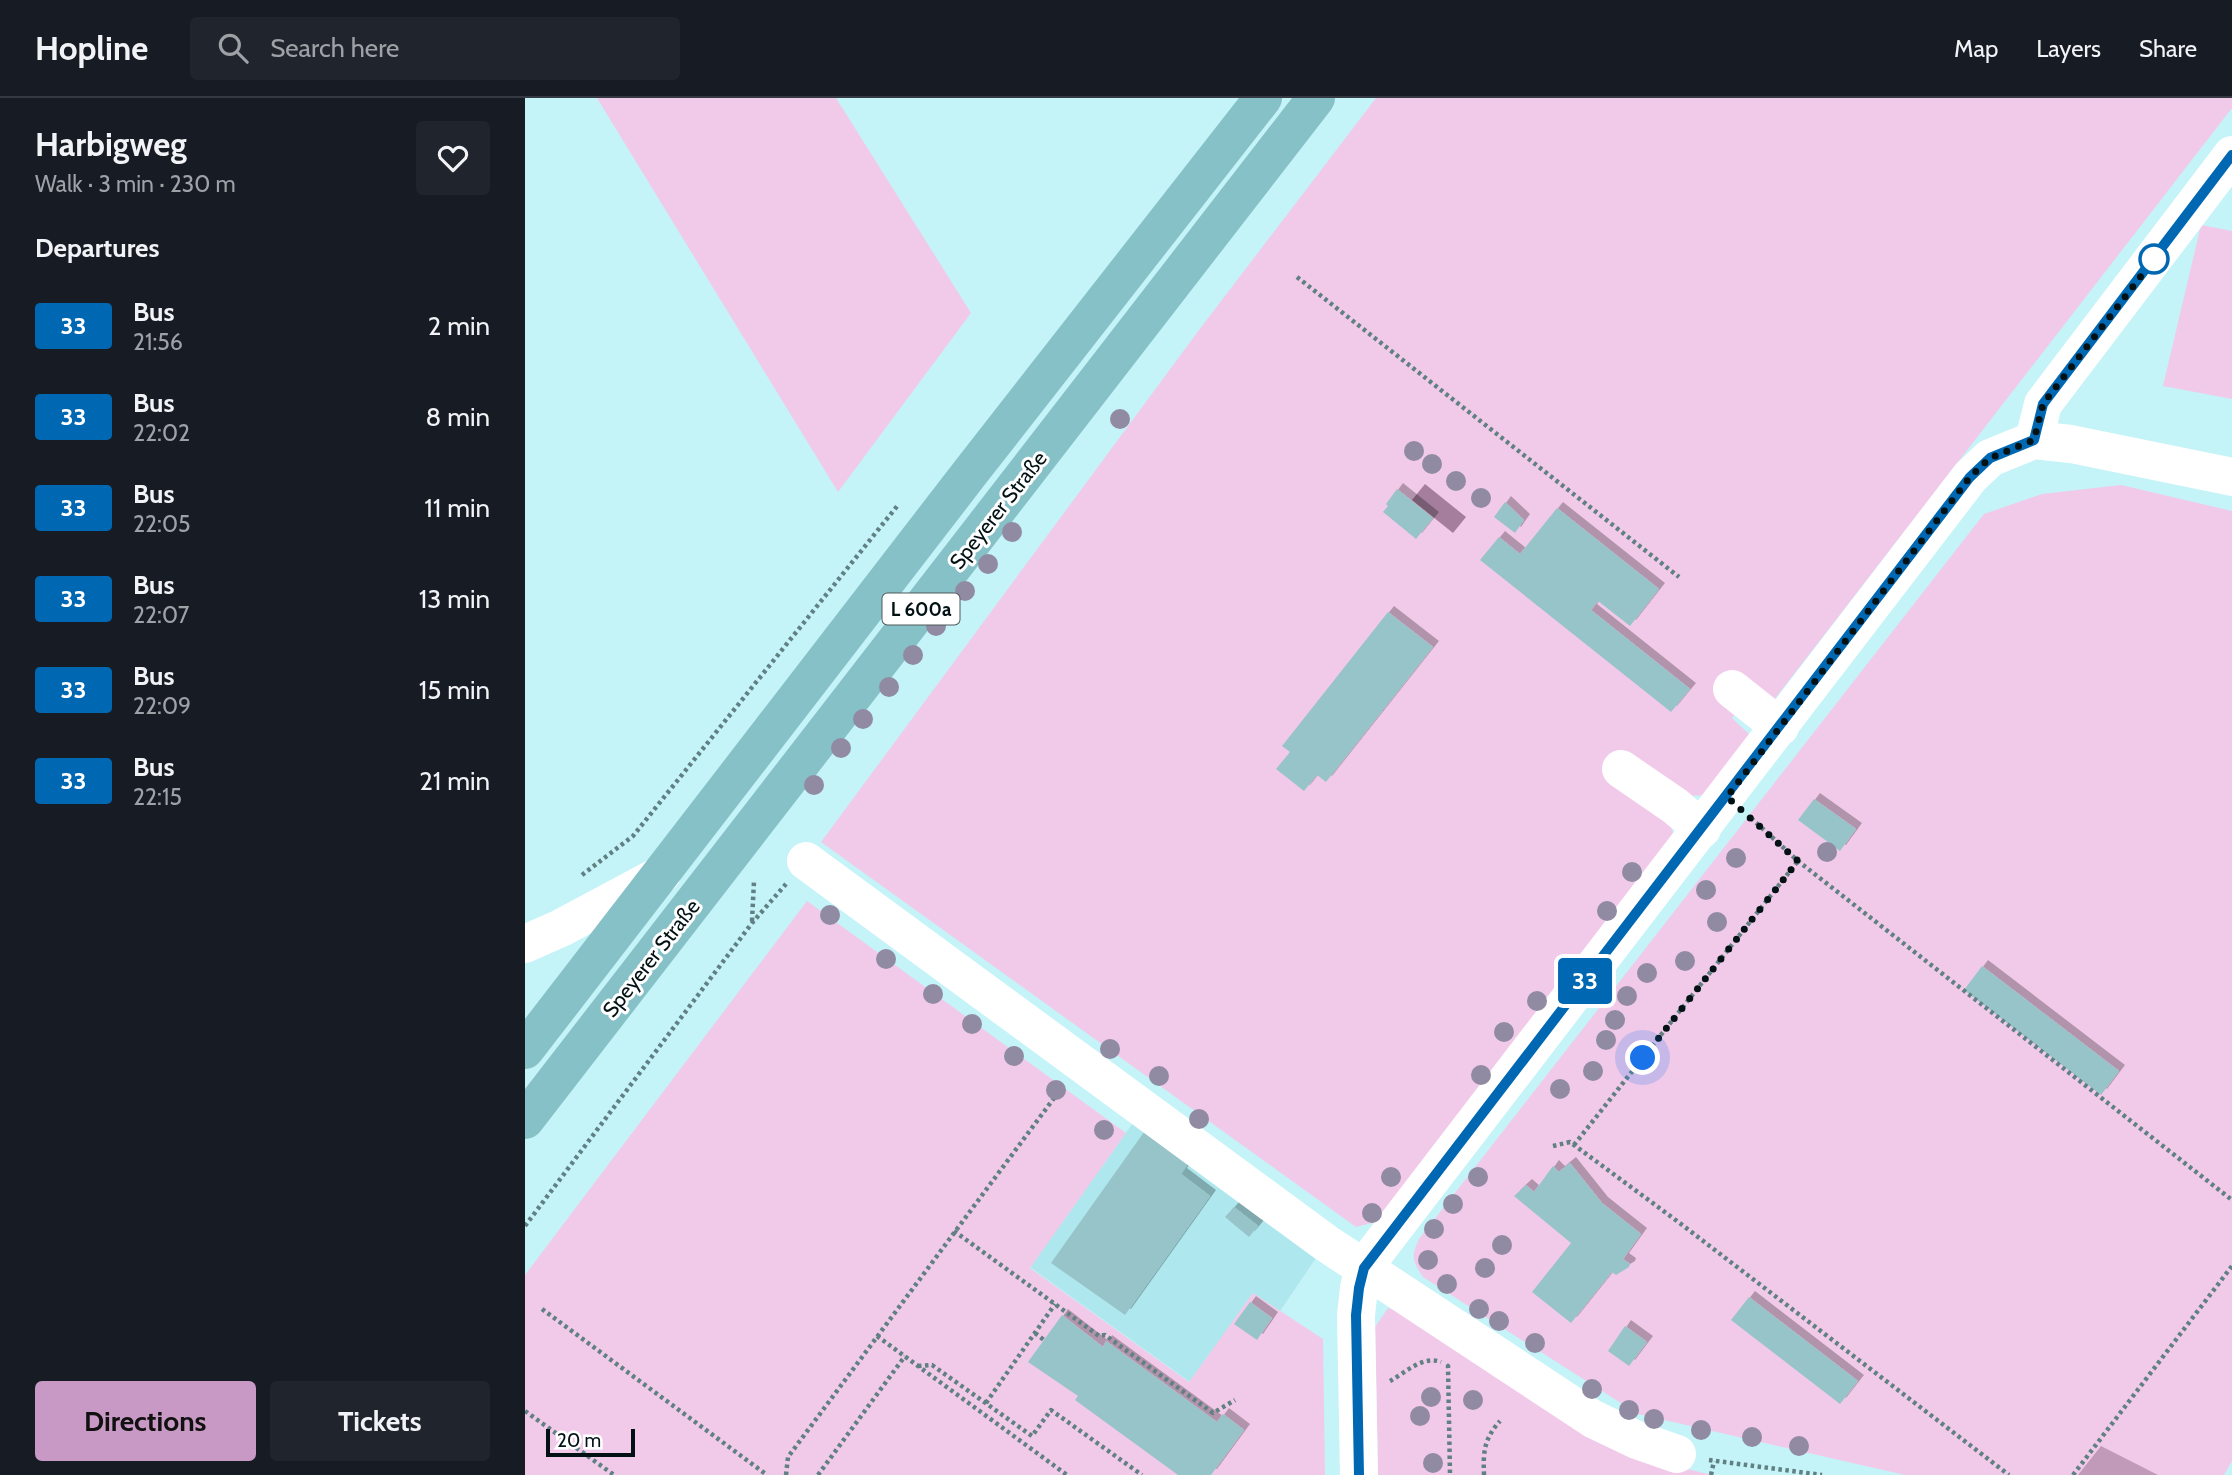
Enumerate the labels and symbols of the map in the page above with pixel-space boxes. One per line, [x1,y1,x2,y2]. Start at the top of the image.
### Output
unlabelled marker [2139,244,2169,274]
street label: Speyerer Straße [944,446,1052,574]
road number: L 600a [883,594,959,624]
street label: Speyerer Straße [597,894,705,1022]
line badge: 33 [1553,958,1617,1004]
your location [1625,1040,1660,1075]
scale bar [546,1426,635,1458]

